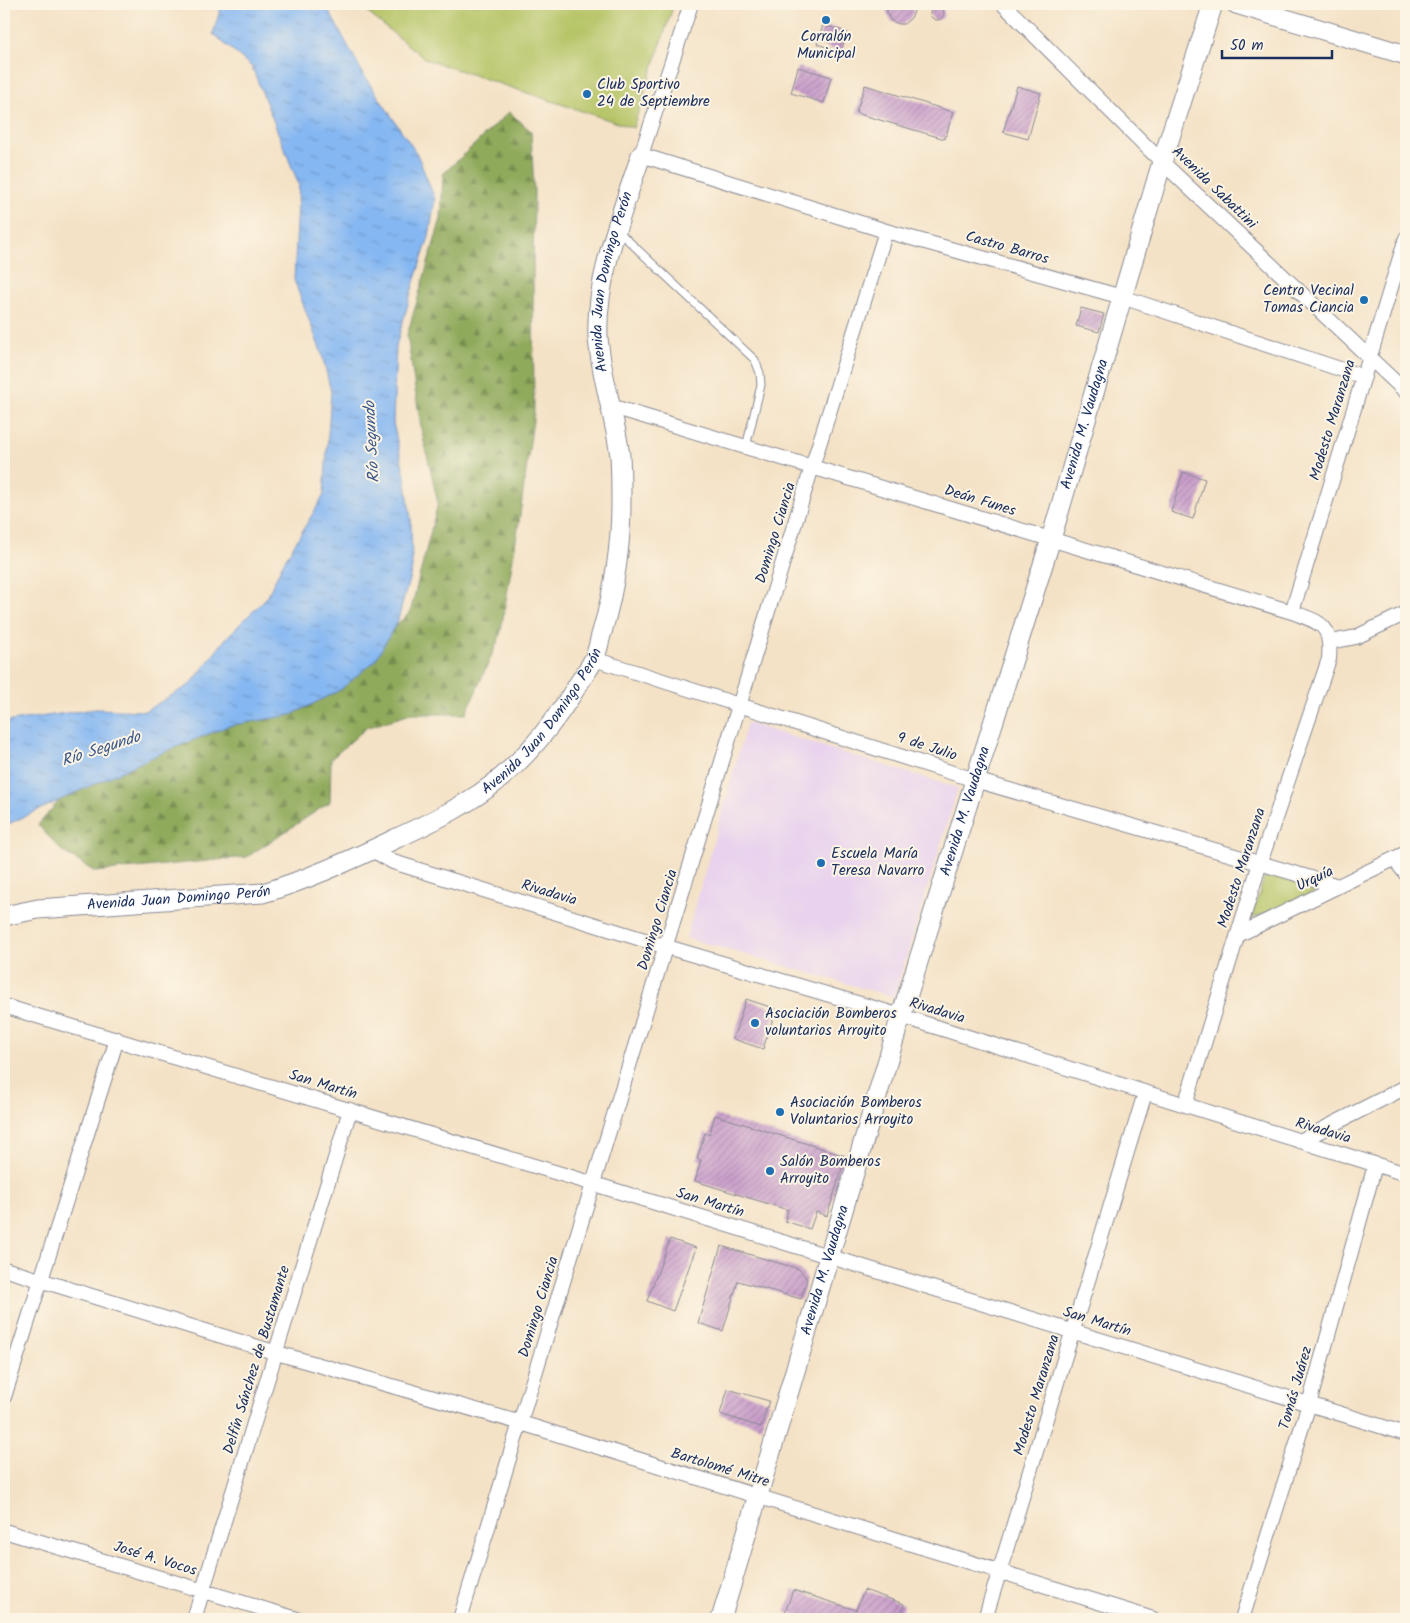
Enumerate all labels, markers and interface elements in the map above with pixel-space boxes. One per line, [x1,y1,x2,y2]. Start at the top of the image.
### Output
marker: Corralón Municipal [820,14,832,26]
place label: Corralón Municipal [797,25,856,66]
scale bar [1222,28,1332,60]
text: 50 m [1230,34,1264,58]
place label: Club Sportivo 24 de Septiembre [597,73,710,114]
marker: Club Sportivo 24 de Septiembre [581,88,593,100]
street label: Avenida Sabattini [1166,141,1263,236]
street label: Avenida Juan Domingo Perón [586,188,640,374]
street label: Castro Barros [963,225,1052,272]
place label: Centro Vecinal Tomas Ciancia [1263,279,1354,320]
marker: Centro Vecinal Tomas Ciancia [1358,294,1370,306]
street label: Avenida M. Vaudagna [1054,356,1115,492]
street label: Modesto Maranzana [1303,357,1363,483]
water label: Río Segundo [357,399,387,483]
street label: Domingo Ciancia [749,479,803,587]
street label: Deán Funes [941,479,1019,523]
street label: Avenida Juan Domingo Perón [477,645,609,801]
water label: Río Segundo [58,724,145,773]
street label: 9 de Julio [894,726,960,768]
street label: Avenida M. Vaudagna [934,743,997,879]
street label: Modesto Maranzana [1211,805,1273,931]
place label: Escuela María Teresa Navarro [831,842,924,883]
marker: Escuela María Teresa Navarro [815,857,827,869]
street label: Urquía [1292,860,1338,898]
street label: Domingo Ciancia [631,866,685,974]
street label: Rivadavia [518,873,580,913]
street label: Avenida Juan Domingo Perón [86,879,274,917]
street label: Rivadavia [906,991,968,1031]
place label: Asociación Bomberos voluntarios Arroyito [765,1002,897,1043]
marker: Asociación Bomberos voluntarios Arroyito [749,1017,761,1029]
street label: San Martín [286,1063,360,1107]
place label: Asociación Bomberos Voluntarios Arroyito [790,1091,922,1132]
marker: Asociación Bomberos Voluntarios Arroyito [774,1106,786,1118]
street label: Rivadavia [1292,1111,1354,1151]
place label: Salón Bomberos Arroyito [780,1150,881,1191]
marker: Salón Bomberos Arroyito [764,1165,776,1177]
street label: San Martín [673,1181,747,1225]
street label: Avenida M. Vaudagna [794,1202,856,1338]
street label: Domingo Ciancia [512,1253,566,1361]
street label: Delfín Sánchez de Bustamante [217,1262,297,1457]
street label: San Martín [1060,1300,1134,1344]
street label: Modesto Maranzana [1007,1332,1067,1458]
street label: Tomás Juárez [1273,1343,1319,1433]
street label: Bartolomé Mitre [668,1442,773,1494]
street label: José A. Vocos [110,1535,200,1583]

